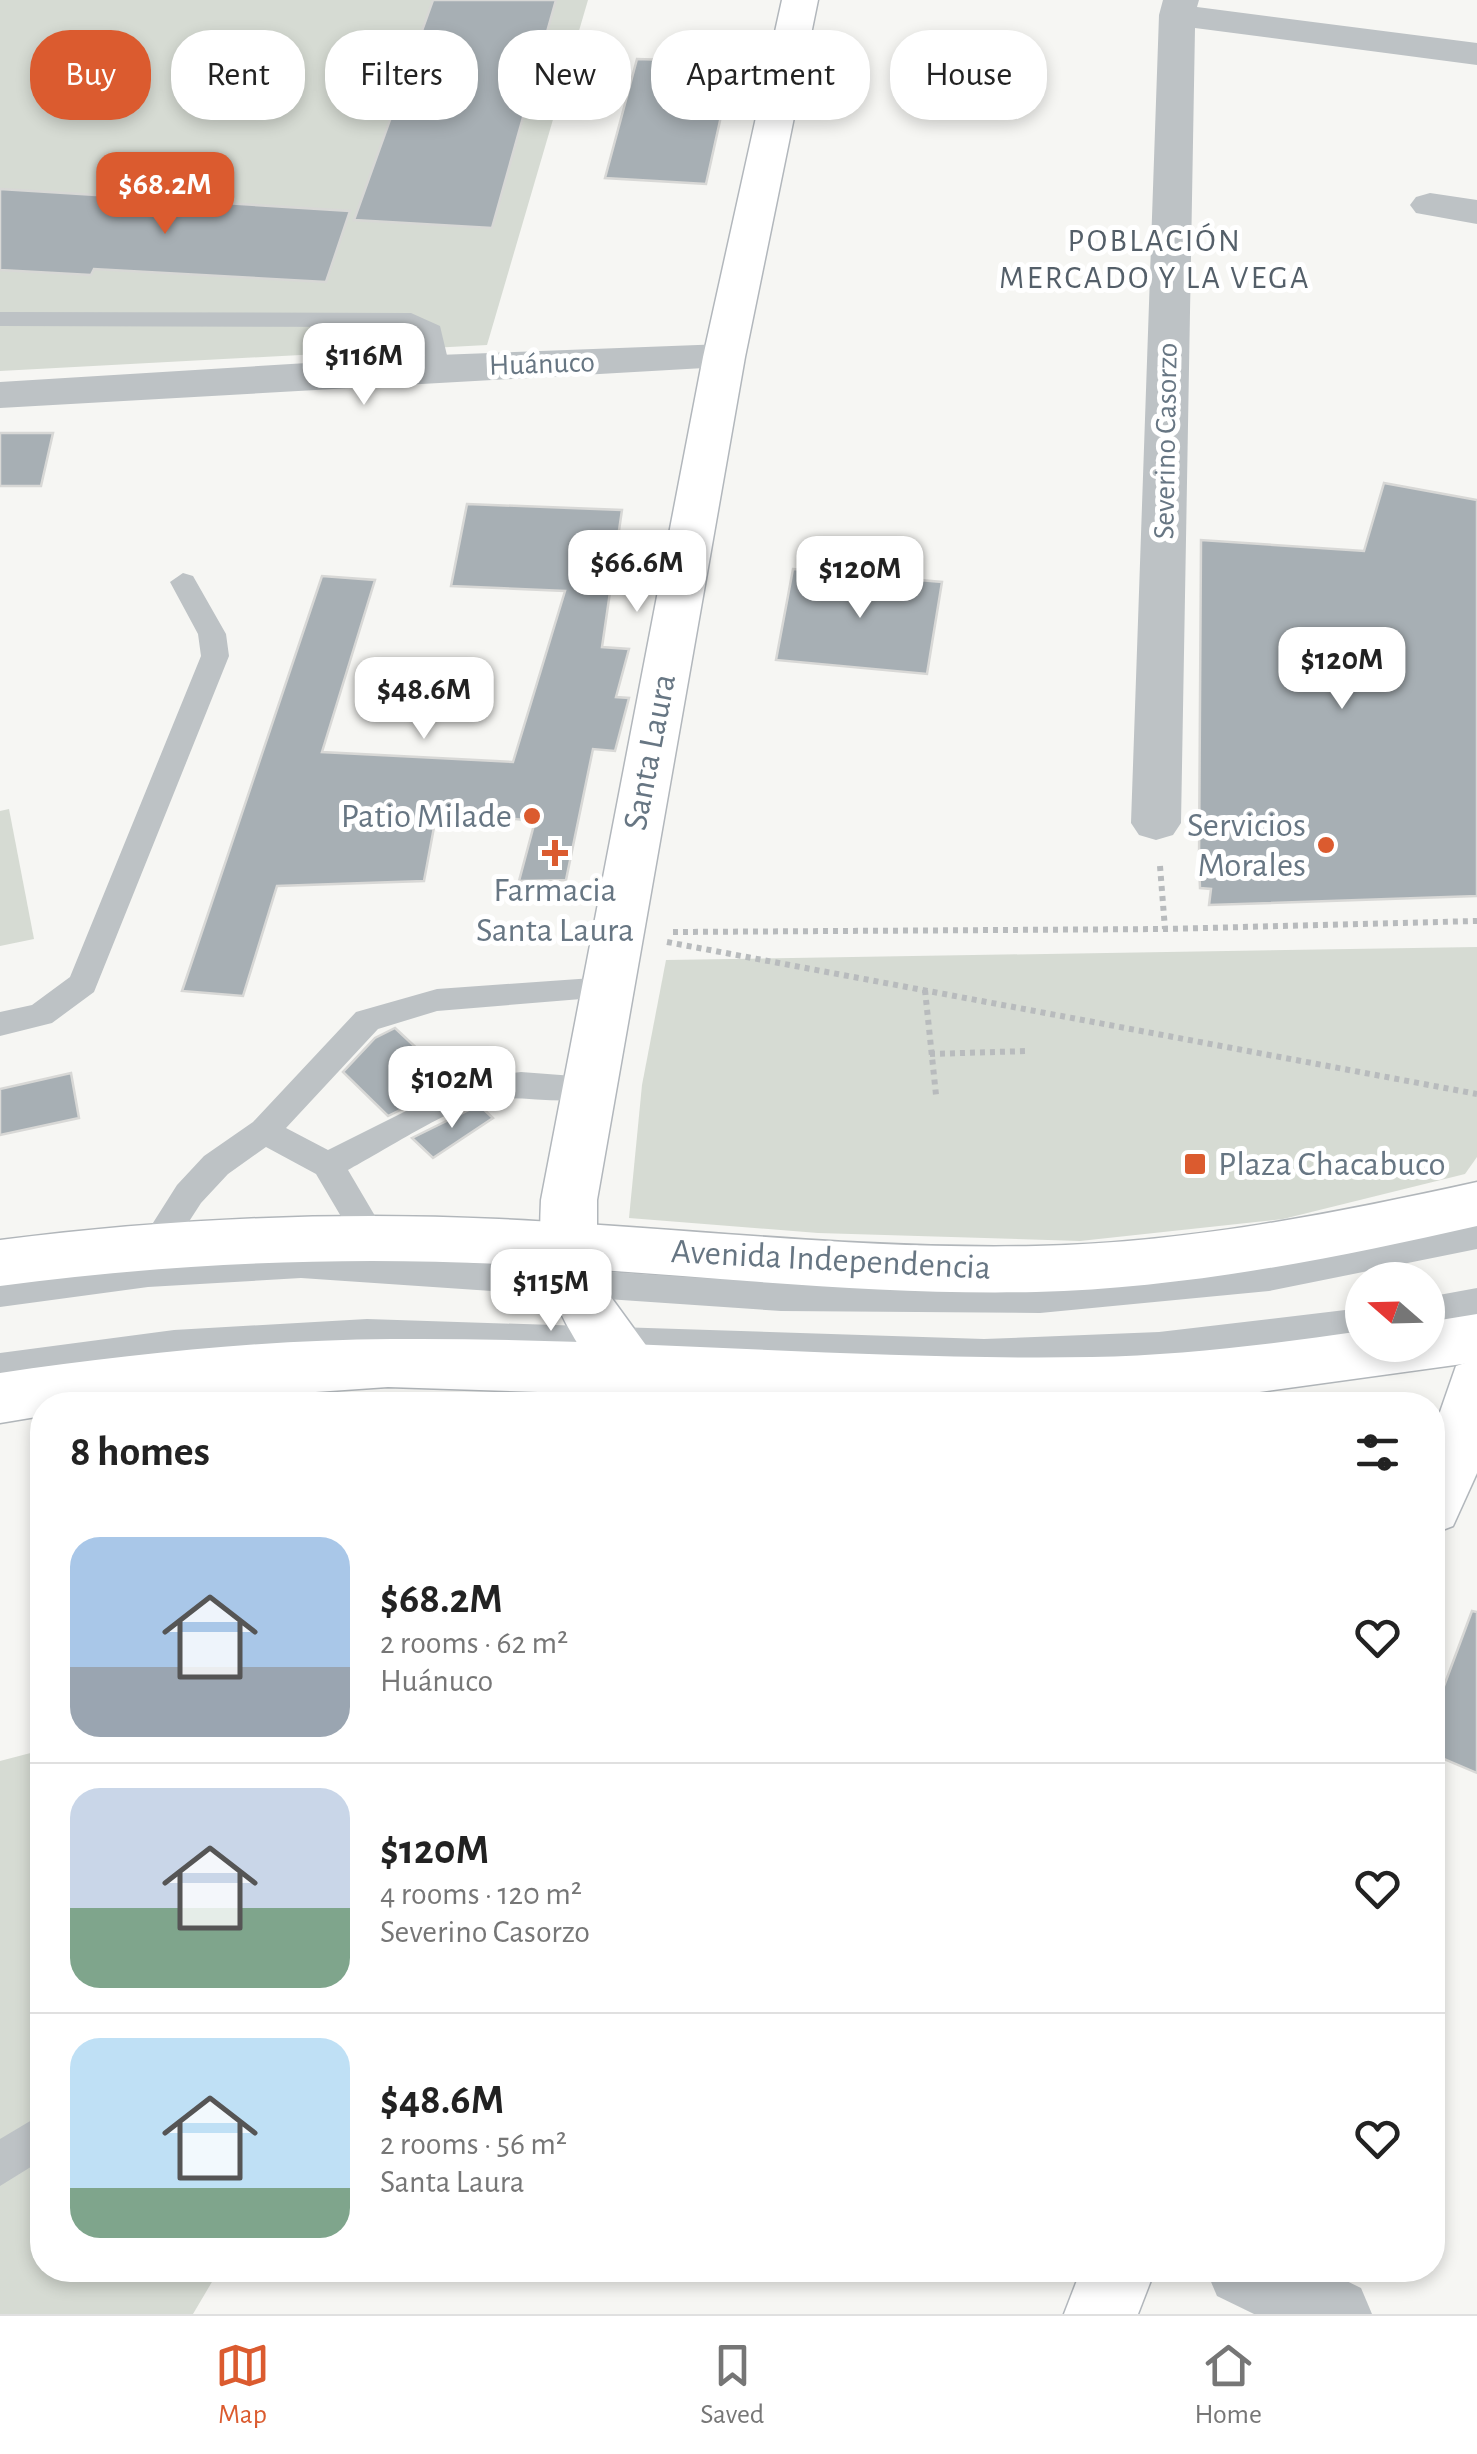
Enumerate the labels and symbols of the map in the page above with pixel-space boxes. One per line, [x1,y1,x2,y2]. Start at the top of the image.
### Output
pin: $68.2M [84,152,246,237]
district label: POBLACIÓN MERCADO Y LA VEGA [999,223,1311,294]
pin: $116M [294,323,434,408]
street label: Severino Casorzo [1149,342,1183,540]
street label: Huánuco [488,347,596,381]
pin: $66.6M [556,530,718,615]
pin: $120M [790,536,930,621]
pin: $120M [1272,627,1412,712]
pin: $48.6M [343,657,505,742]
street label: Santa Laura [618,671,682,833]
place label: Patio Milade [341,799,512,834]
marker: Patio Milade [521,805,543,827]
place label: Servicios Morales [1187,808,1306,883]
marker: Servicios Morales [1315,834,1337,856]
marker: Farmacia Santa Laura [544,842,566,864]
place label: Farmacia Santa Laura [476,873,634,948]
pin: $102M [382,1046,522,1131]
place label: Plaza Chacabuco [1218,1147,1446,1182]
marker: Plaza Chacabuco [1182,1151,1208,1177]
street label: Avenida Independencia [670,1234,992,1286]
pin: $115M [481,1249,621,1334]
north arrow [1345,1262,1445,1362]

